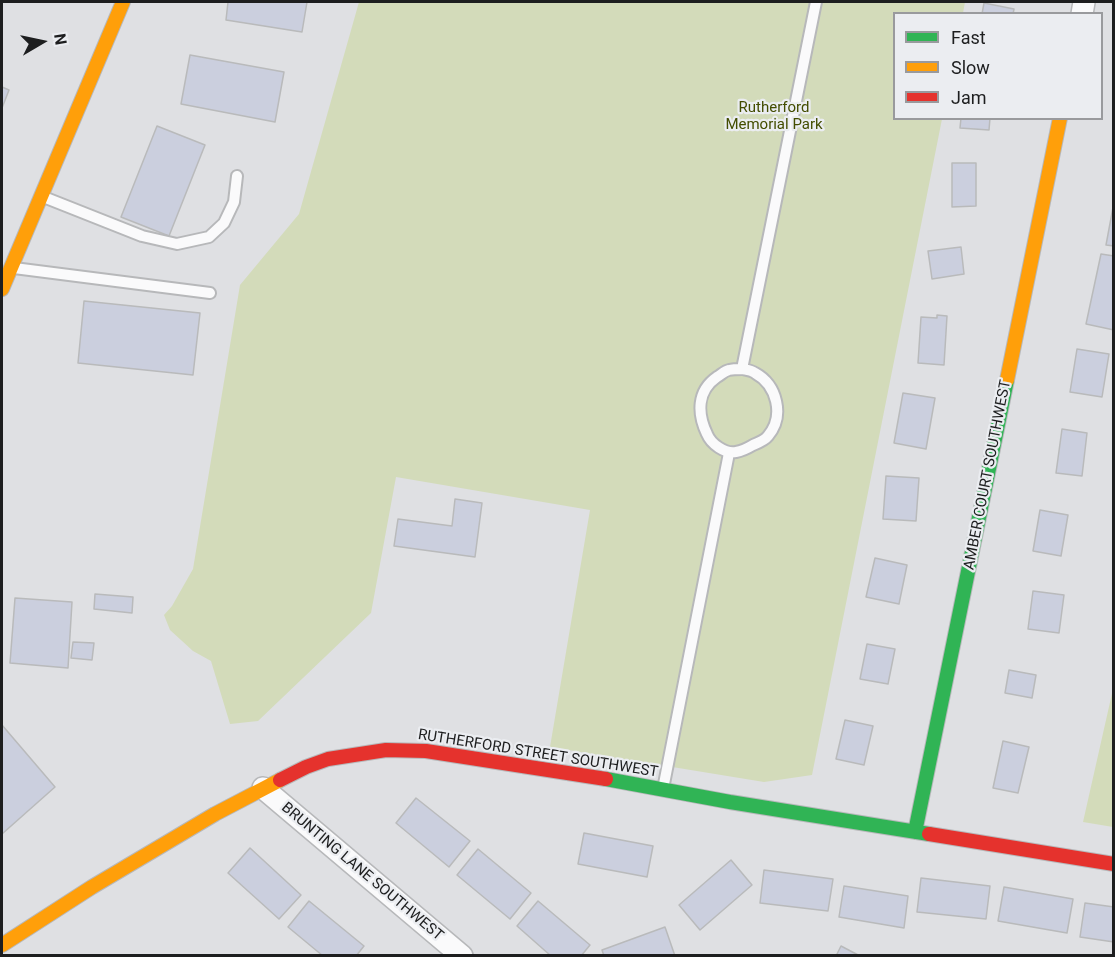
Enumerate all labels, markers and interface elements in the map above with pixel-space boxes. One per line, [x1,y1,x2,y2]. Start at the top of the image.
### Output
north arrow [12,12,72,72]
legend [893,12,1103,120]
text: Fast [951,27,986,48]
text: N [50,32,71,46]
text: Slow [951,57,990,78]
text: Jam [951,87,987,108]
park label: Rutherford Memorial Park [725,99,823,134]
street label: AMBER COURT SOUTHWEST [961,378,1015,572]
street label: RUTHERFORD STREET SOUTHWEST [417,726,659,782]
street label: BRUNTING LANE SOUTHWEST [277,799,447,945]

